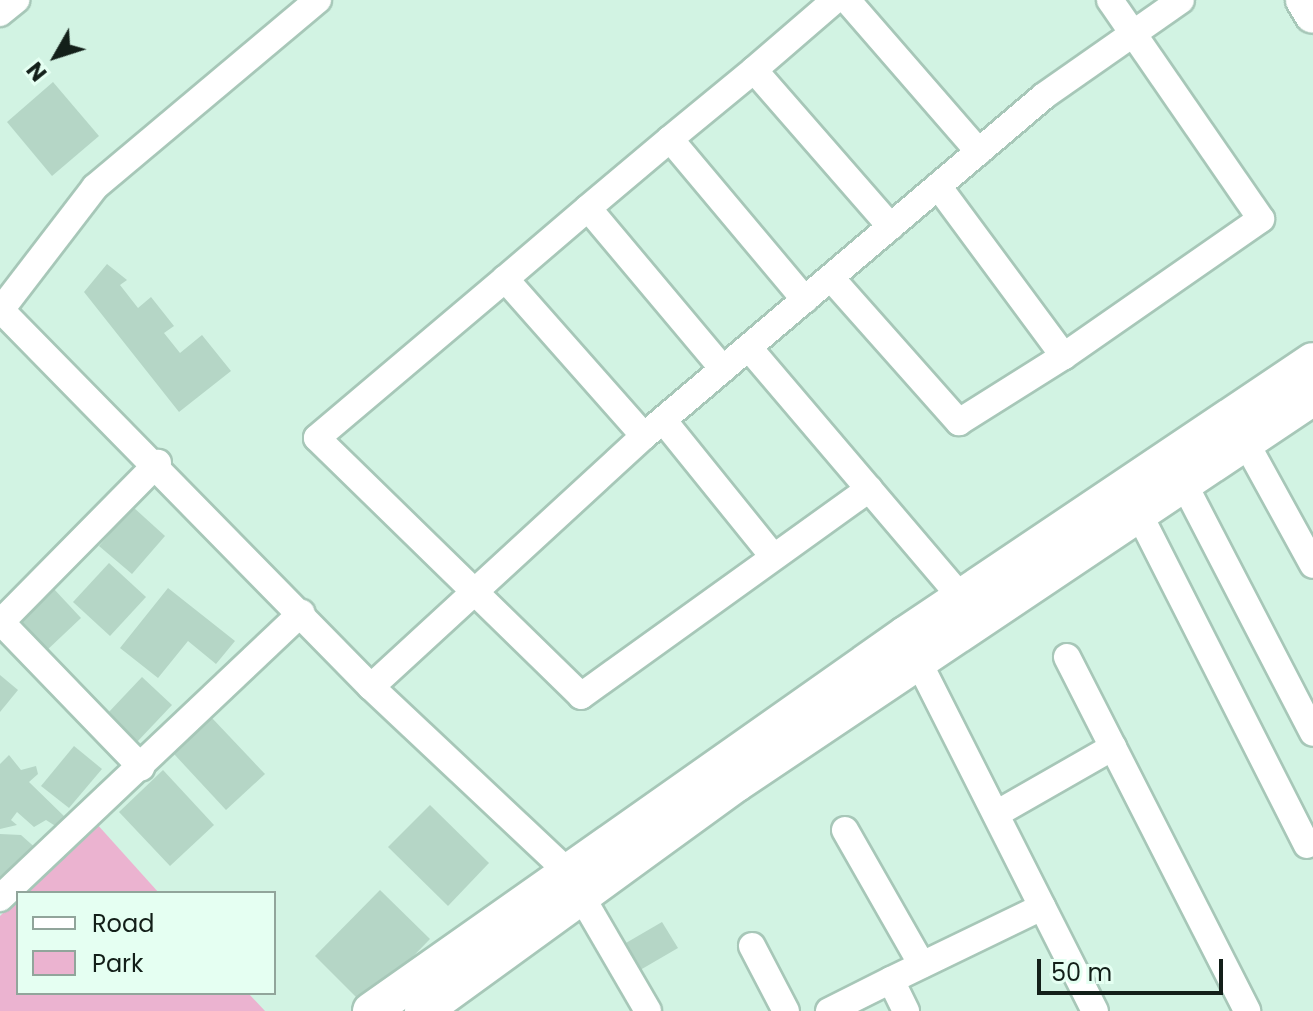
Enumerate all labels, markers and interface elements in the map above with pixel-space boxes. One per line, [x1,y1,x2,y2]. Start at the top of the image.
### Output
north arrow [16,16,96,96]
text: N [20,55,54,88]
legend [16,891,276,995]
text: Road [92,907,154,940]
scale bar [1041,943,1227,993]
text: Park [92,947,143,980]
text: 50 m [1051,956,1112,989]

